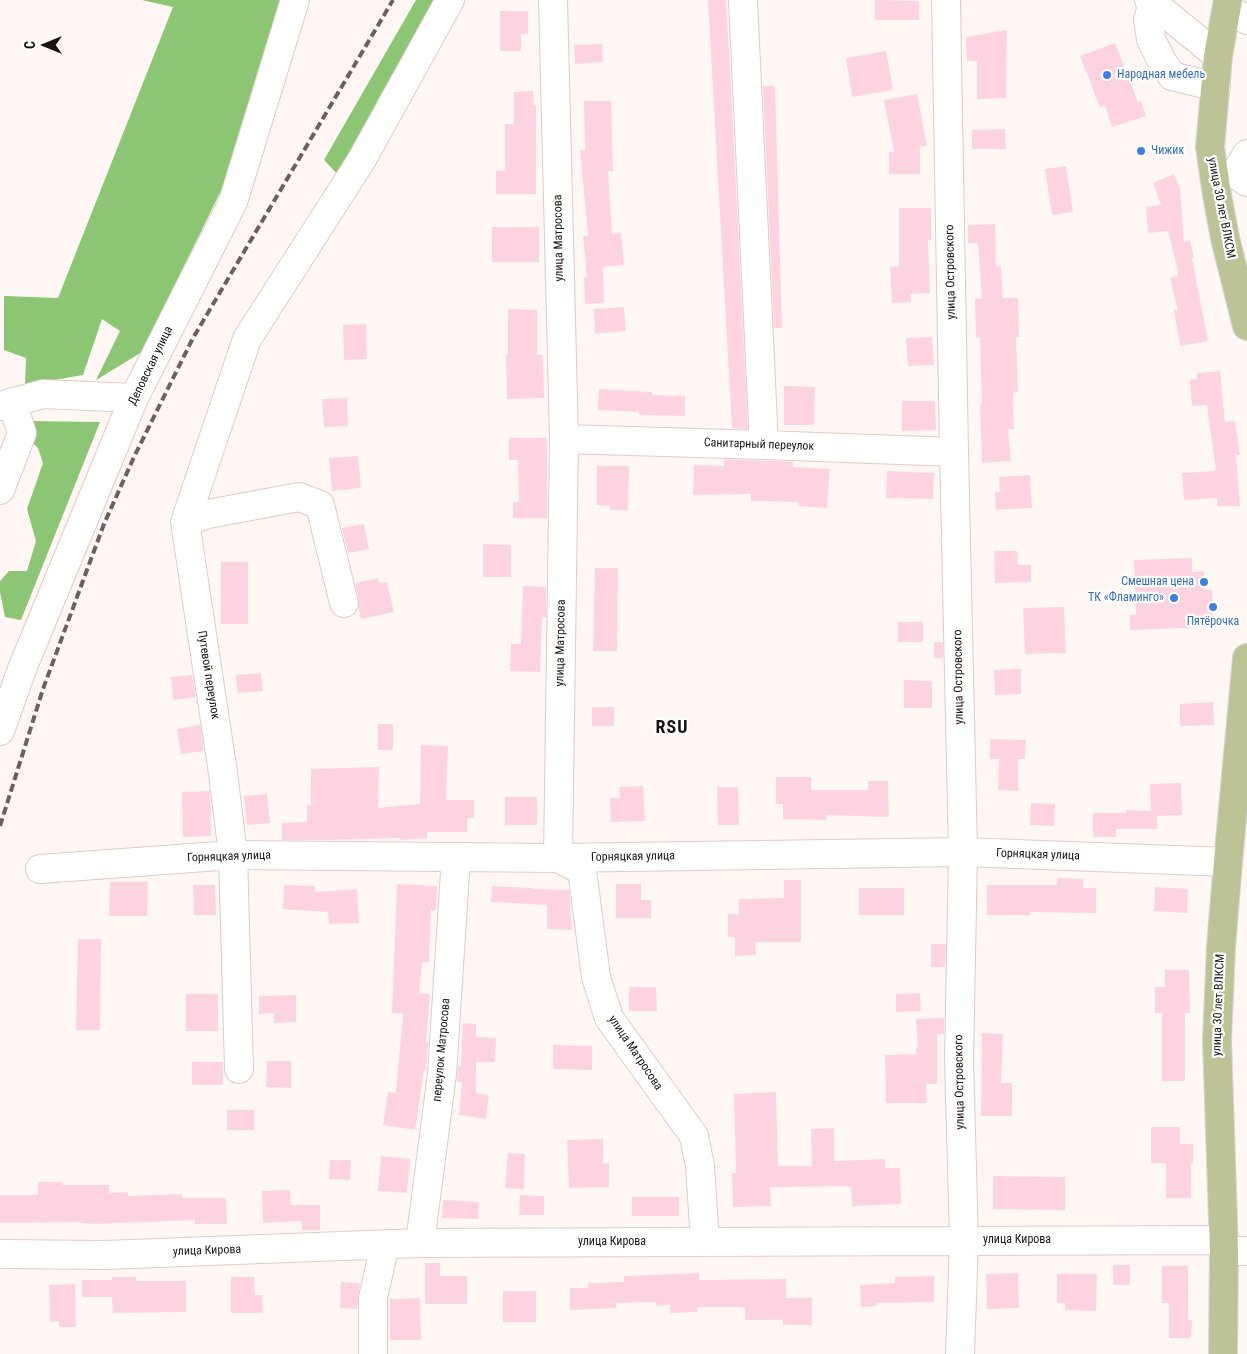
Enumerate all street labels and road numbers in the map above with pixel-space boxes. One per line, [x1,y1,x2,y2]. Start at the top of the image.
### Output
street label: улица 30 лет ВЛКСМ [1204,156,1238,260]
street label: улица Матросова [551,194,567,282]
street label: улица Островского [943,224,959,320]
street label: Деповская улица [126,324,176,408]
street label: Санитарный переулок [704,436,814,454]
street label: улица Матросова [553,599,569,687]
street label: улица Островского [951,629,967,725]
street label: Путевой переулок [194,630,222,720]
street label: Горняцкая улица [996,846,1080,864]
street label: Горняцкая улица [187,848,271,866]
street label: Горняцкая улица [591,849,675,865]
street label: улица 30 лет ВЛКСМ [1210,954,1228,1056]
street label: переулок Матросова [430,998,454,1102]
street label: улица Матросова [605,1013,665,1093]
street label: улица Островского [952,1034,968,1130]
street label: улица Кирова [983,1233,1051,1247]
street label: улица Кирова [578,1235,646,1249]
street label: улица Кирова [173,1243,241,1259]

